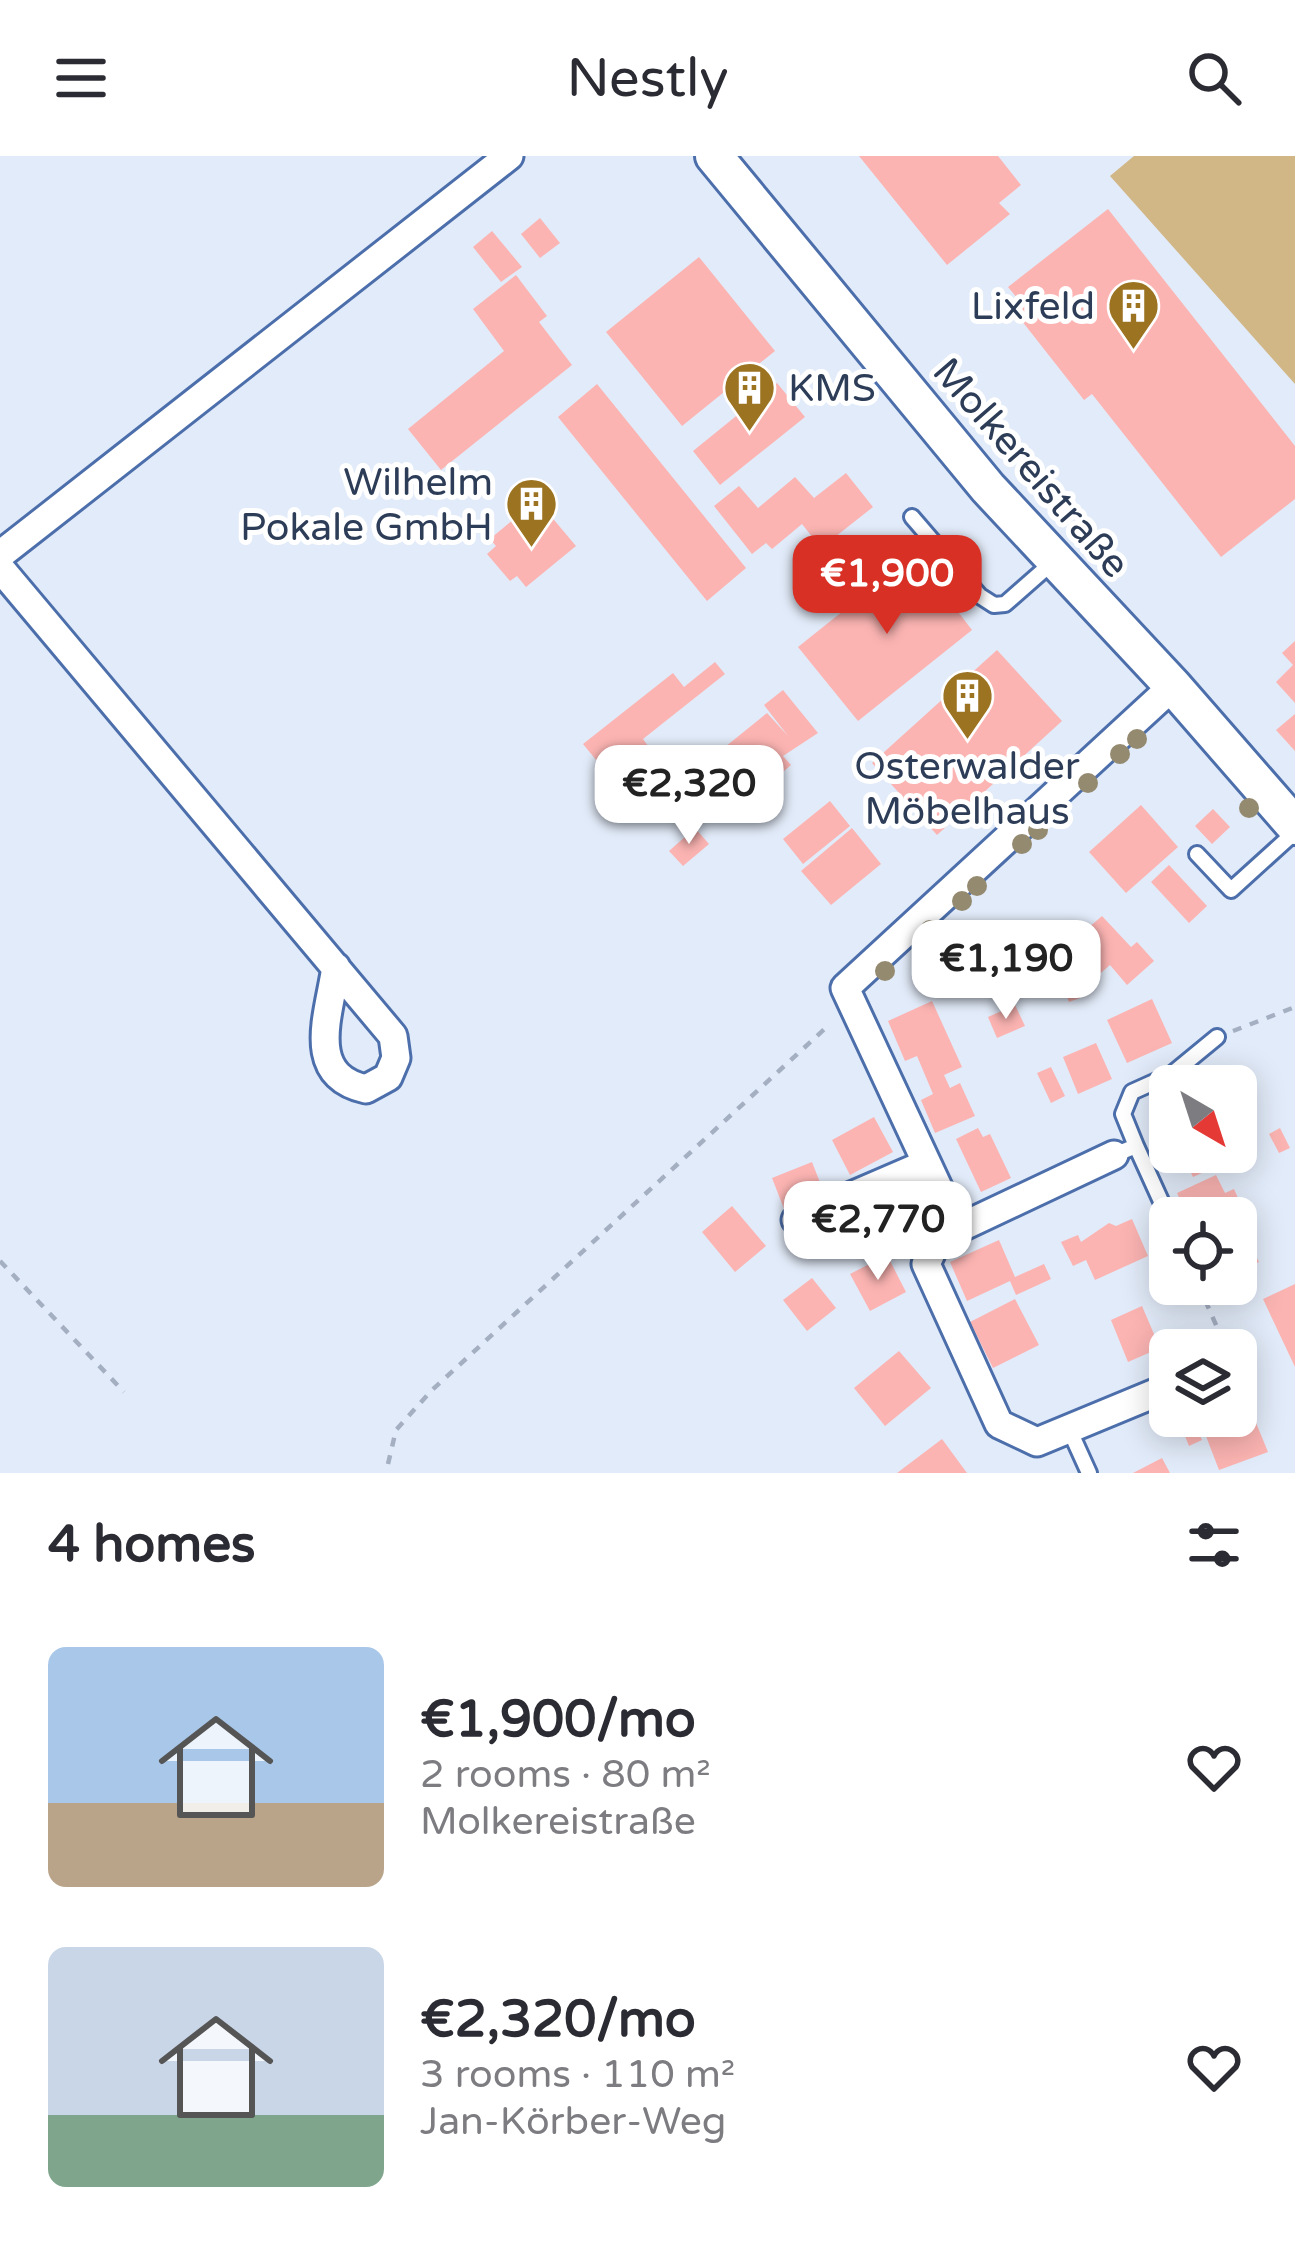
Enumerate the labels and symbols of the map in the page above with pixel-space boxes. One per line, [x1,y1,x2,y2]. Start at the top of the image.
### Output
building icon: Lixfeld [1106,278,1162,352]
place label: Lixfeld [971,283,1095,330]
street label: Molkereistraße [923,349,1139,587]
building icon: KMS [721,360,777,434]
place label: KMS [788,365,876,412]
place label: Wilhelm Pokale GmbH [240,459,493,551]
building icon: Wilhelm Pokale GmbH [504,476,560,550]
pin: €1,900 [789,535,985,637]
building icon: Osterwalder Möbelhaus [939,668,995,742]
place label: Osterwalder Möbelhaus [854,743,1080,835]
pin: €2,320 [591,745,787,847]
pin: €1,190 [908,920,1104,1022]
north arrow [1149,1065,1257,1173]
pin: €2,770 [780,1181,976,1283]

